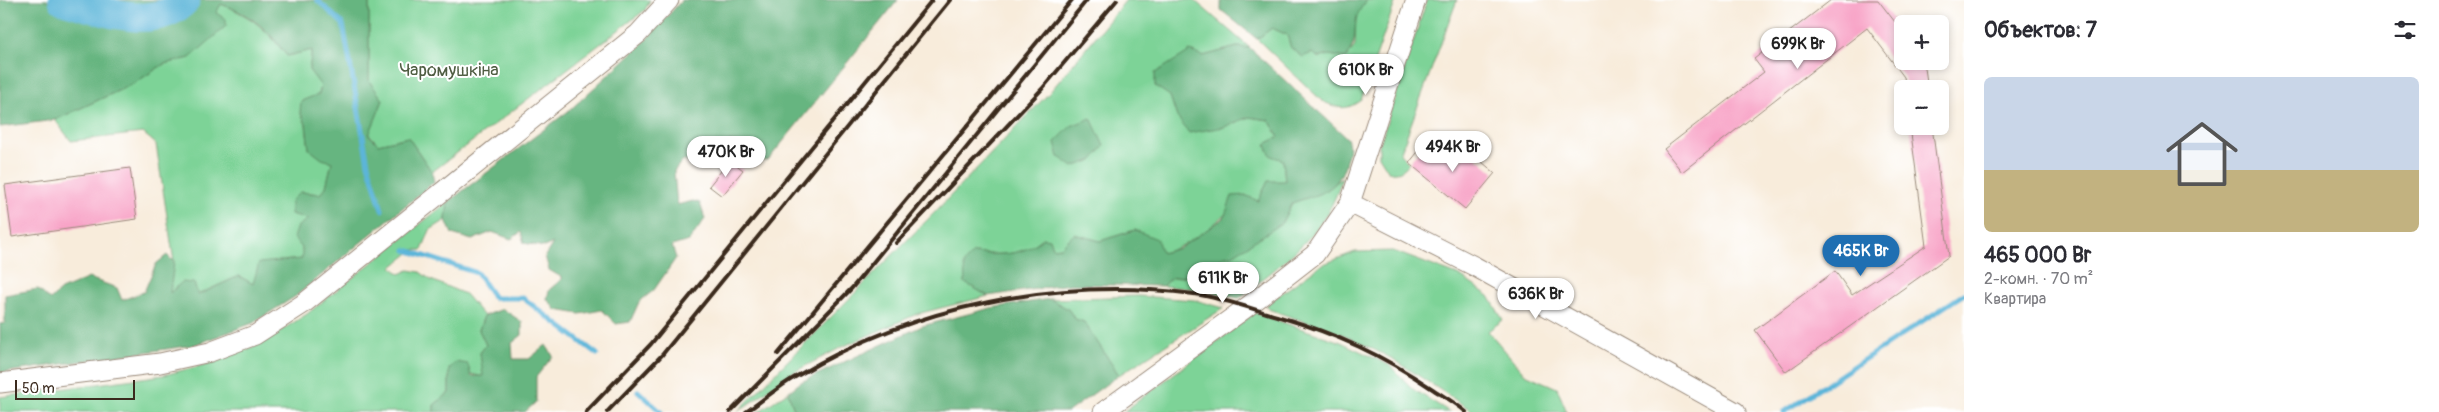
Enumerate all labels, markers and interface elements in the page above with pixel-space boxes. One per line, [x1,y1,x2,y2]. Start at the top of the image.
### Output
map controls [1894,15,1949,135]
button: + [1894,15,1949,70]
icon: filters [2391,16,2419,44]
text: Объектов: 7 [1984,17,2097,44]
pin: 699K Br [1752,28,1844,70]
text: 699K Br [1771,34,1825,54]
pin: 610K Br [1320,54,1412,96]
park label: Чаромушкіна [399,59,499,82]
text: 610K Br [1339,60,1393,80]
button: − [1894,80,1949,135]
icon: home [2157,109,2247,199]
pin: 494K Br [1407,130,1499,173]
pin: 470K Br [680,136,772,178]
text: 494K Br [1426,137,1480,157]
text: 470K Br [698,142,754,162]
pin: 465K Br [1815,234,1907,277]
text: 465K Br [1833,241,1889,261]
text: 465 000 Br [1984,242,2091,269]
pin: 611K Br [1177,262,1269,304]
text: 611K Br [1198,268,1248,288]
text: 2-комн. · 70 m² [1984,269,2093,289]
pin: 636K Br [1490,278,1582,320]
text: 636K Br [1508,284,1564,304]
text: Квартира [1984,289,2046,309]
scale bar [15,377,135,400]
text: 50 m [22,380,55,397]

